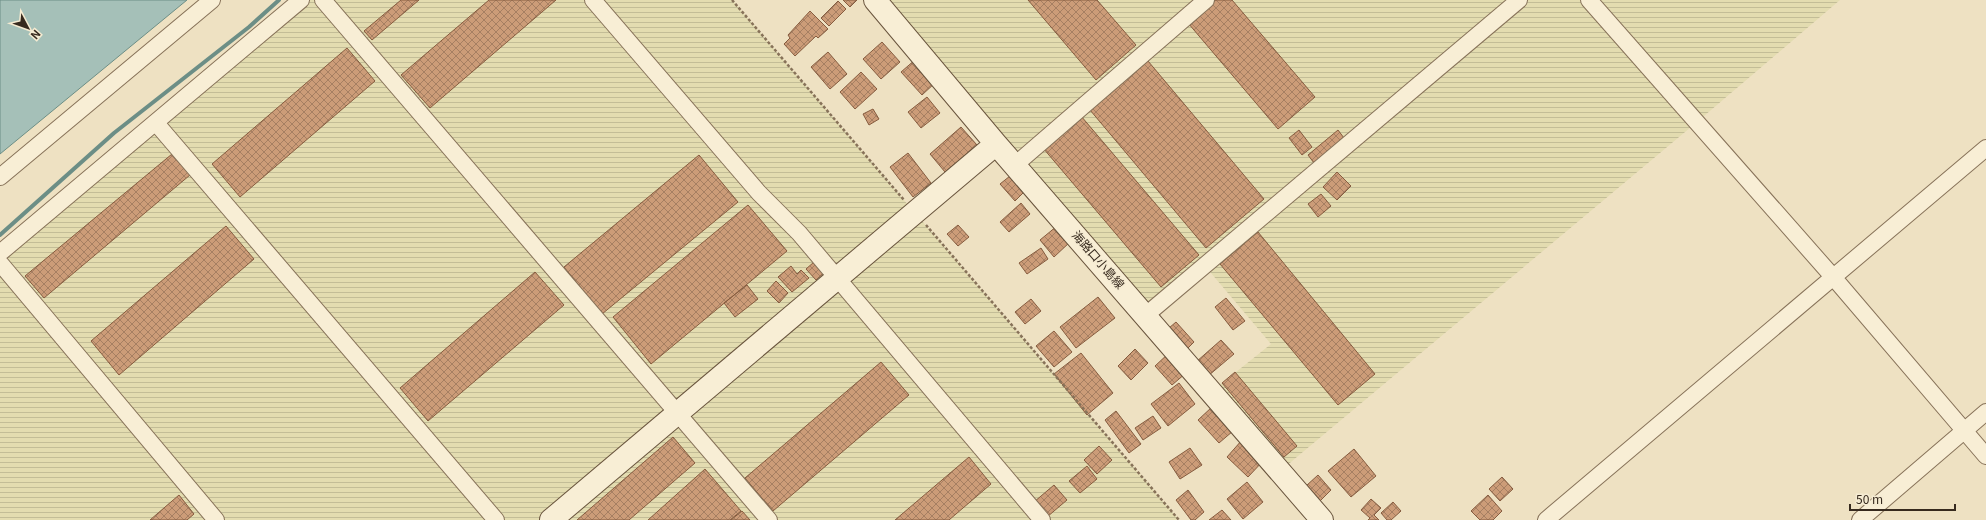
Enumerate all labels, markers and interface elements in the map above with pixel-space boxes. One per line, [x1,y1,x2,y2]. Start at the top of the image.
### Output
north arrow [8,8,48,48]
text: N [28,27,45,44]
street label: 海路口小島線 [1069,226,1129,292]
scale bar [1850,486,1955,512]
text: 50 m [1856,490,1883,507]

